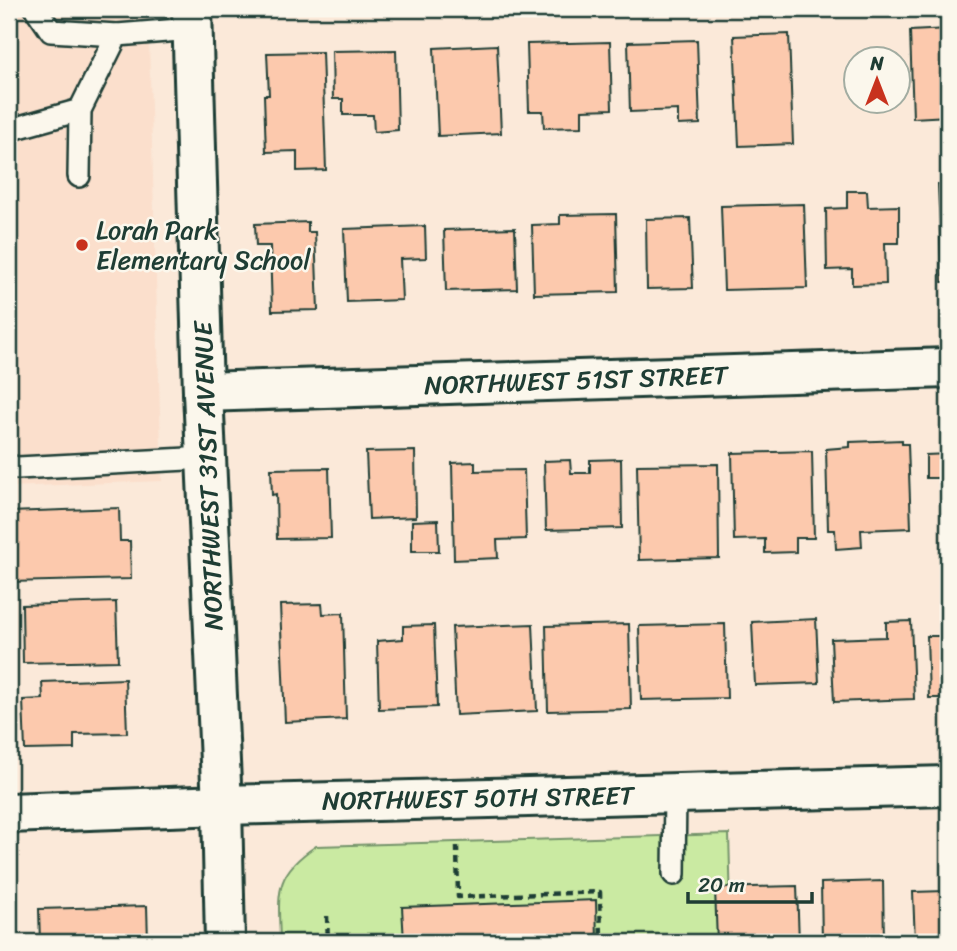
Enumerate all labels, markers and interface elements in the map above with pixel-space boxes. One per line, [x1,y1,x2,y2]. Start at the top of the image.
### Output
north arrow [842,46,912,116]
text: N [869,47,884,80]
place label: Lorah Park Elementary School [96,207,311,283]
marker: Lorah Park Elementary School [74,237,90,253]
street label: NORTHWEST 31ST AVENUE [180,319,236,631]
street label: NORTHWEST 51ST STREET [423,352,730,408]
street label: NORTHWEST 50TH STREET [322,772,636,824]
scale bar [688,860,812,904]
text: 20 m [698,866,745,904]

